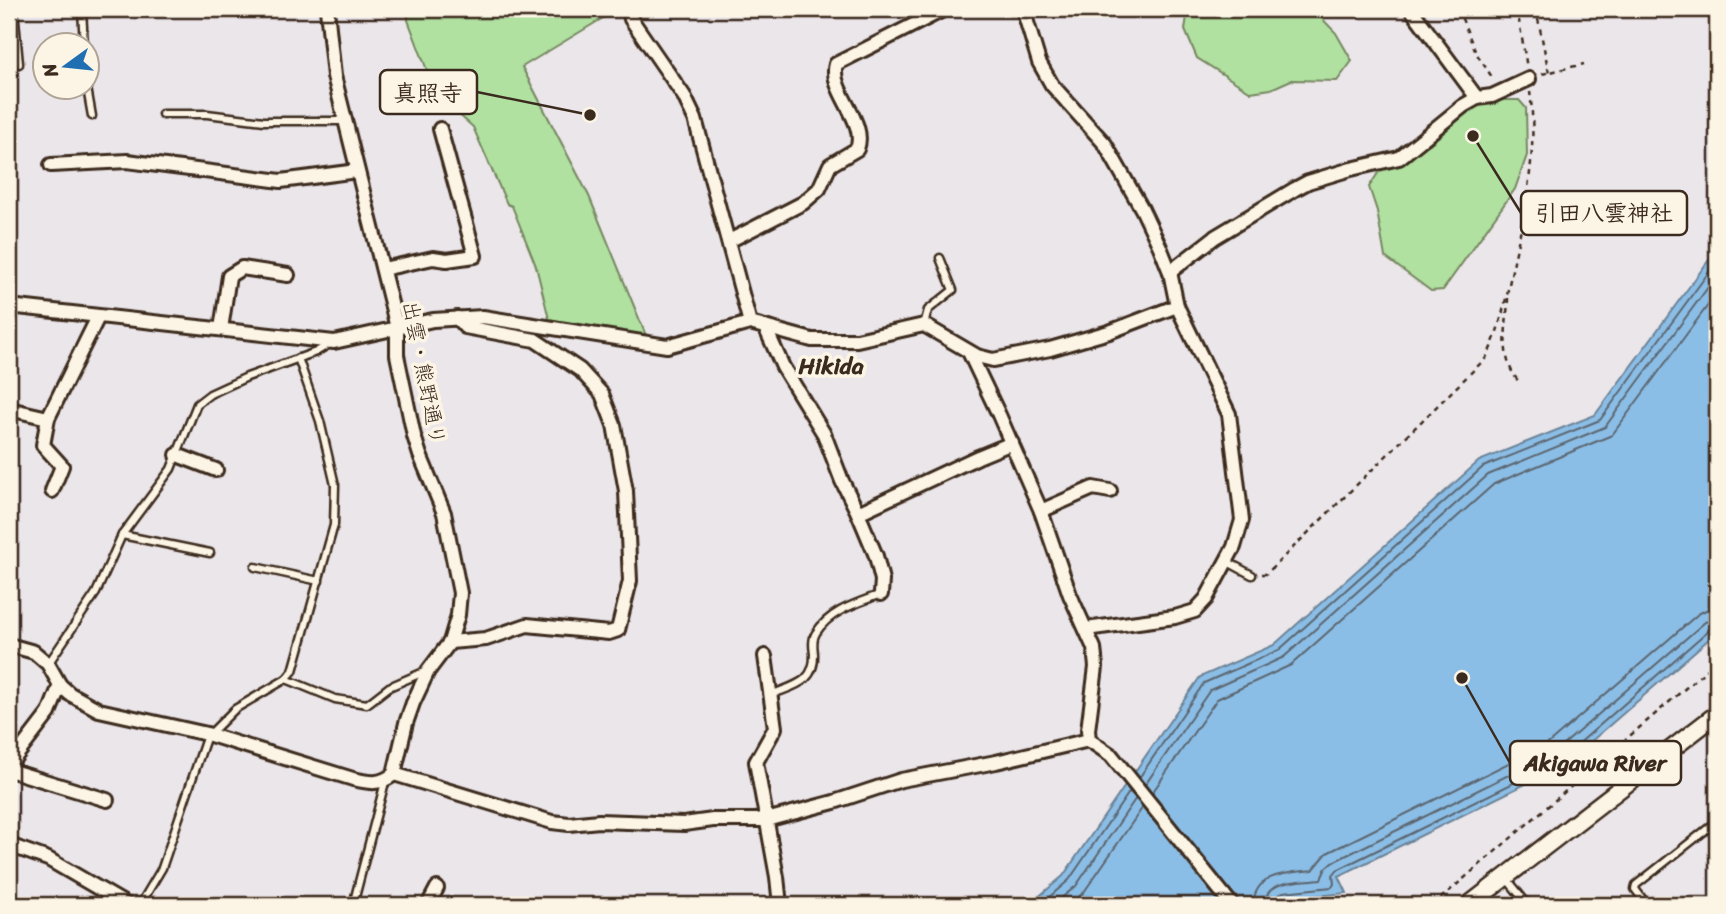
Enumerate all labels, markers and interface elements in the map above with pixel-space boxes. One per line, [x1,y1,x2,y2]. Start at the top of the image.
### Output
north arrow [32,32,102,102]
text: N [32,59,68,82]
callout: 真照寺 [380,70,477,114]
text: 真照寺 [394,73,463,114]
callout: 引田八雲神社 [1521,191,1687,235]
text: 引田八雲神社 [1535,193,1673,234]
street label: 出雲・熊野通り [391,297,457,449]
district label: Hikida [798,346,864,387]
callout: Akigawa River [1510,741,1681,785]
text: Akigawa River [1523,743,1669,784]

